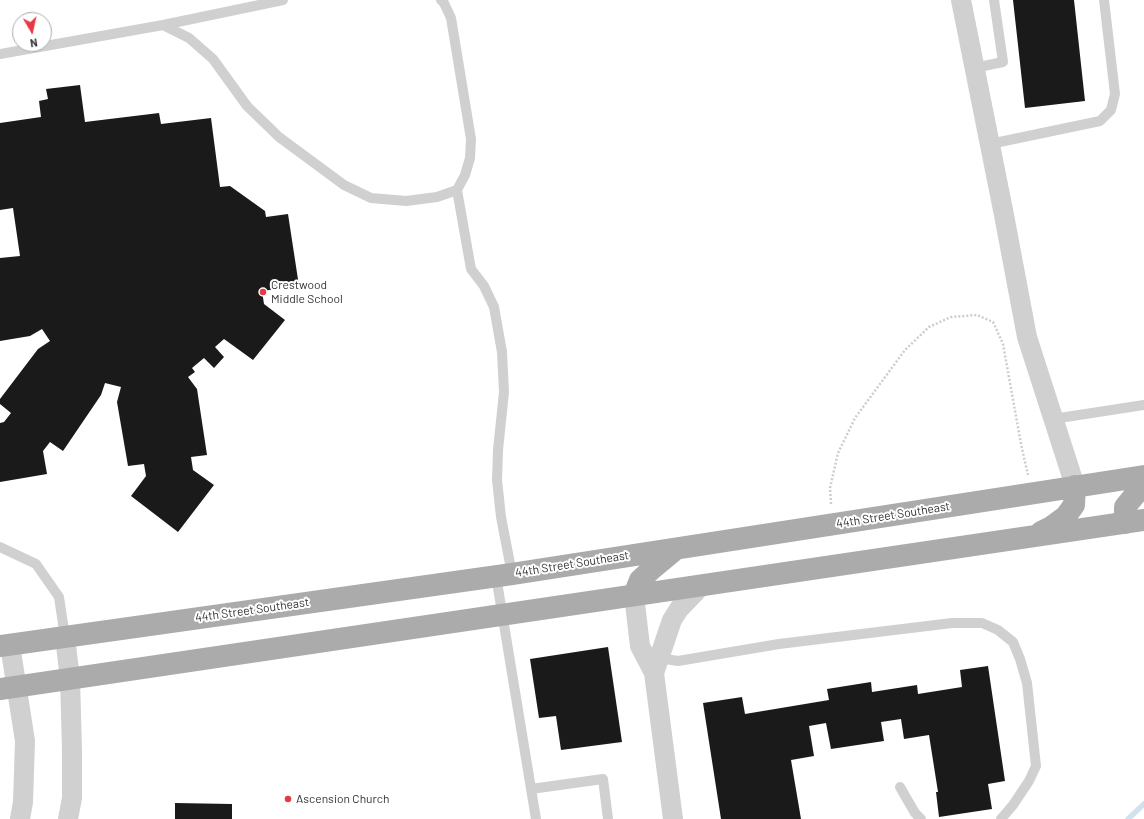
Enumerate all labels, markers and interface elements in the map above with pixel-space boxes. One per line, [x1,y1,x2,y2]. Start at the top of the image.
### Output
north arrow [12,12,52,52]
text: N [29,36,38,50]
place label: Crestwood Middle School [271,278,343,306]
marker: Crestwood Middle School [258,287,268,297]
street label: 44th Street Southeast [835,499,951,531]
street label: 44th Street Southeast [514,548,630,580]
street label: 44th Street Southeast [194,595,310,625]
place label: Ascension Church [296,792,390,806]
marker: Ascension Church [283,794,293,804]

